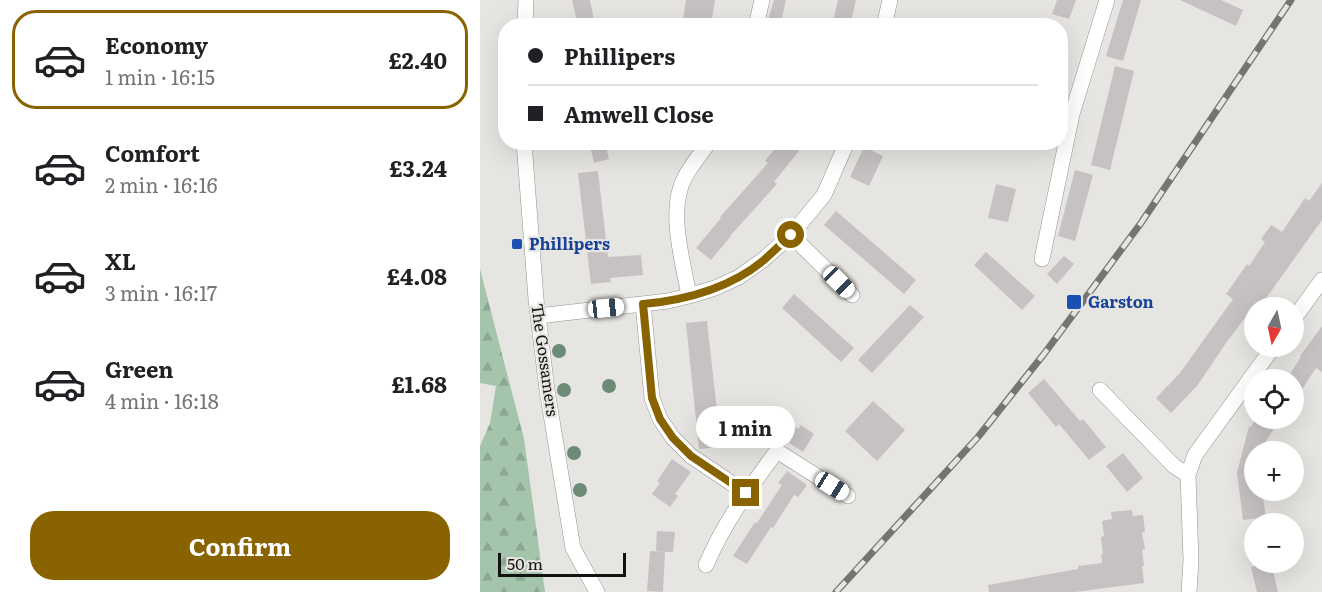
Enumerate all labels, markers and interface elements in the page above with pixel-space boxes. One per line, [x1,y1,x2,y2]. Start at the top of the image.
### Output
text: Economy [105,28,208,61]
icon: car [33,33,87,87]
text: Phillipers [564,39,675,72]
text: £2.40 [389,43,447,76]
text: 1 min · 16:15 [105,61,215,91]
text: Amwell Close [564,97,714,130]
text: Comfort [105,136,200,169]
icon: car [33,141,87,195]
text: £3.24 [389,151,447,184]
text: 2 min · 16:16 [105,169,218,199]
route start [777,221,804,248]
place label: Phillipers [529,231,610,255]
marker: Phillipers [510,237,524,251]
text: XL [105,244,136,277]
icon: car [33,249,87,303]
text: £4.08 [387,259,447,292]
car [820,263,858,301]
text: 3 min · 16:17 [105,277,217,307]
place label: Garston [1088,289,1154,313]
marker: Garston [1065,293,1083,311]
car [587,297,625,319]
north arrow [1244,297,1304,357]
map controls [1244,297,1304,573]
street label: The Gossamers [526,302,566,418]
text: Green [105,352,174,385]
icon: car [33,357,87,411]
text: £1.68 [392,367,447,400]
button: locate [1244,369,1304,429]
text: 4 min · 16:18 [105,385,219,415]
callout: 1 min [696,406,796,448]
text: 1 min [719,412,772,442]
button: + [1244,441,1304,501]
car [812,469,852,503]
route end [732,479,759,506]
button: Confirm [30,511,450,580]
button: − [1244,513,1304,573]
scale bar [498,550,626,578]
text: 50 m [507,551,543,575]

